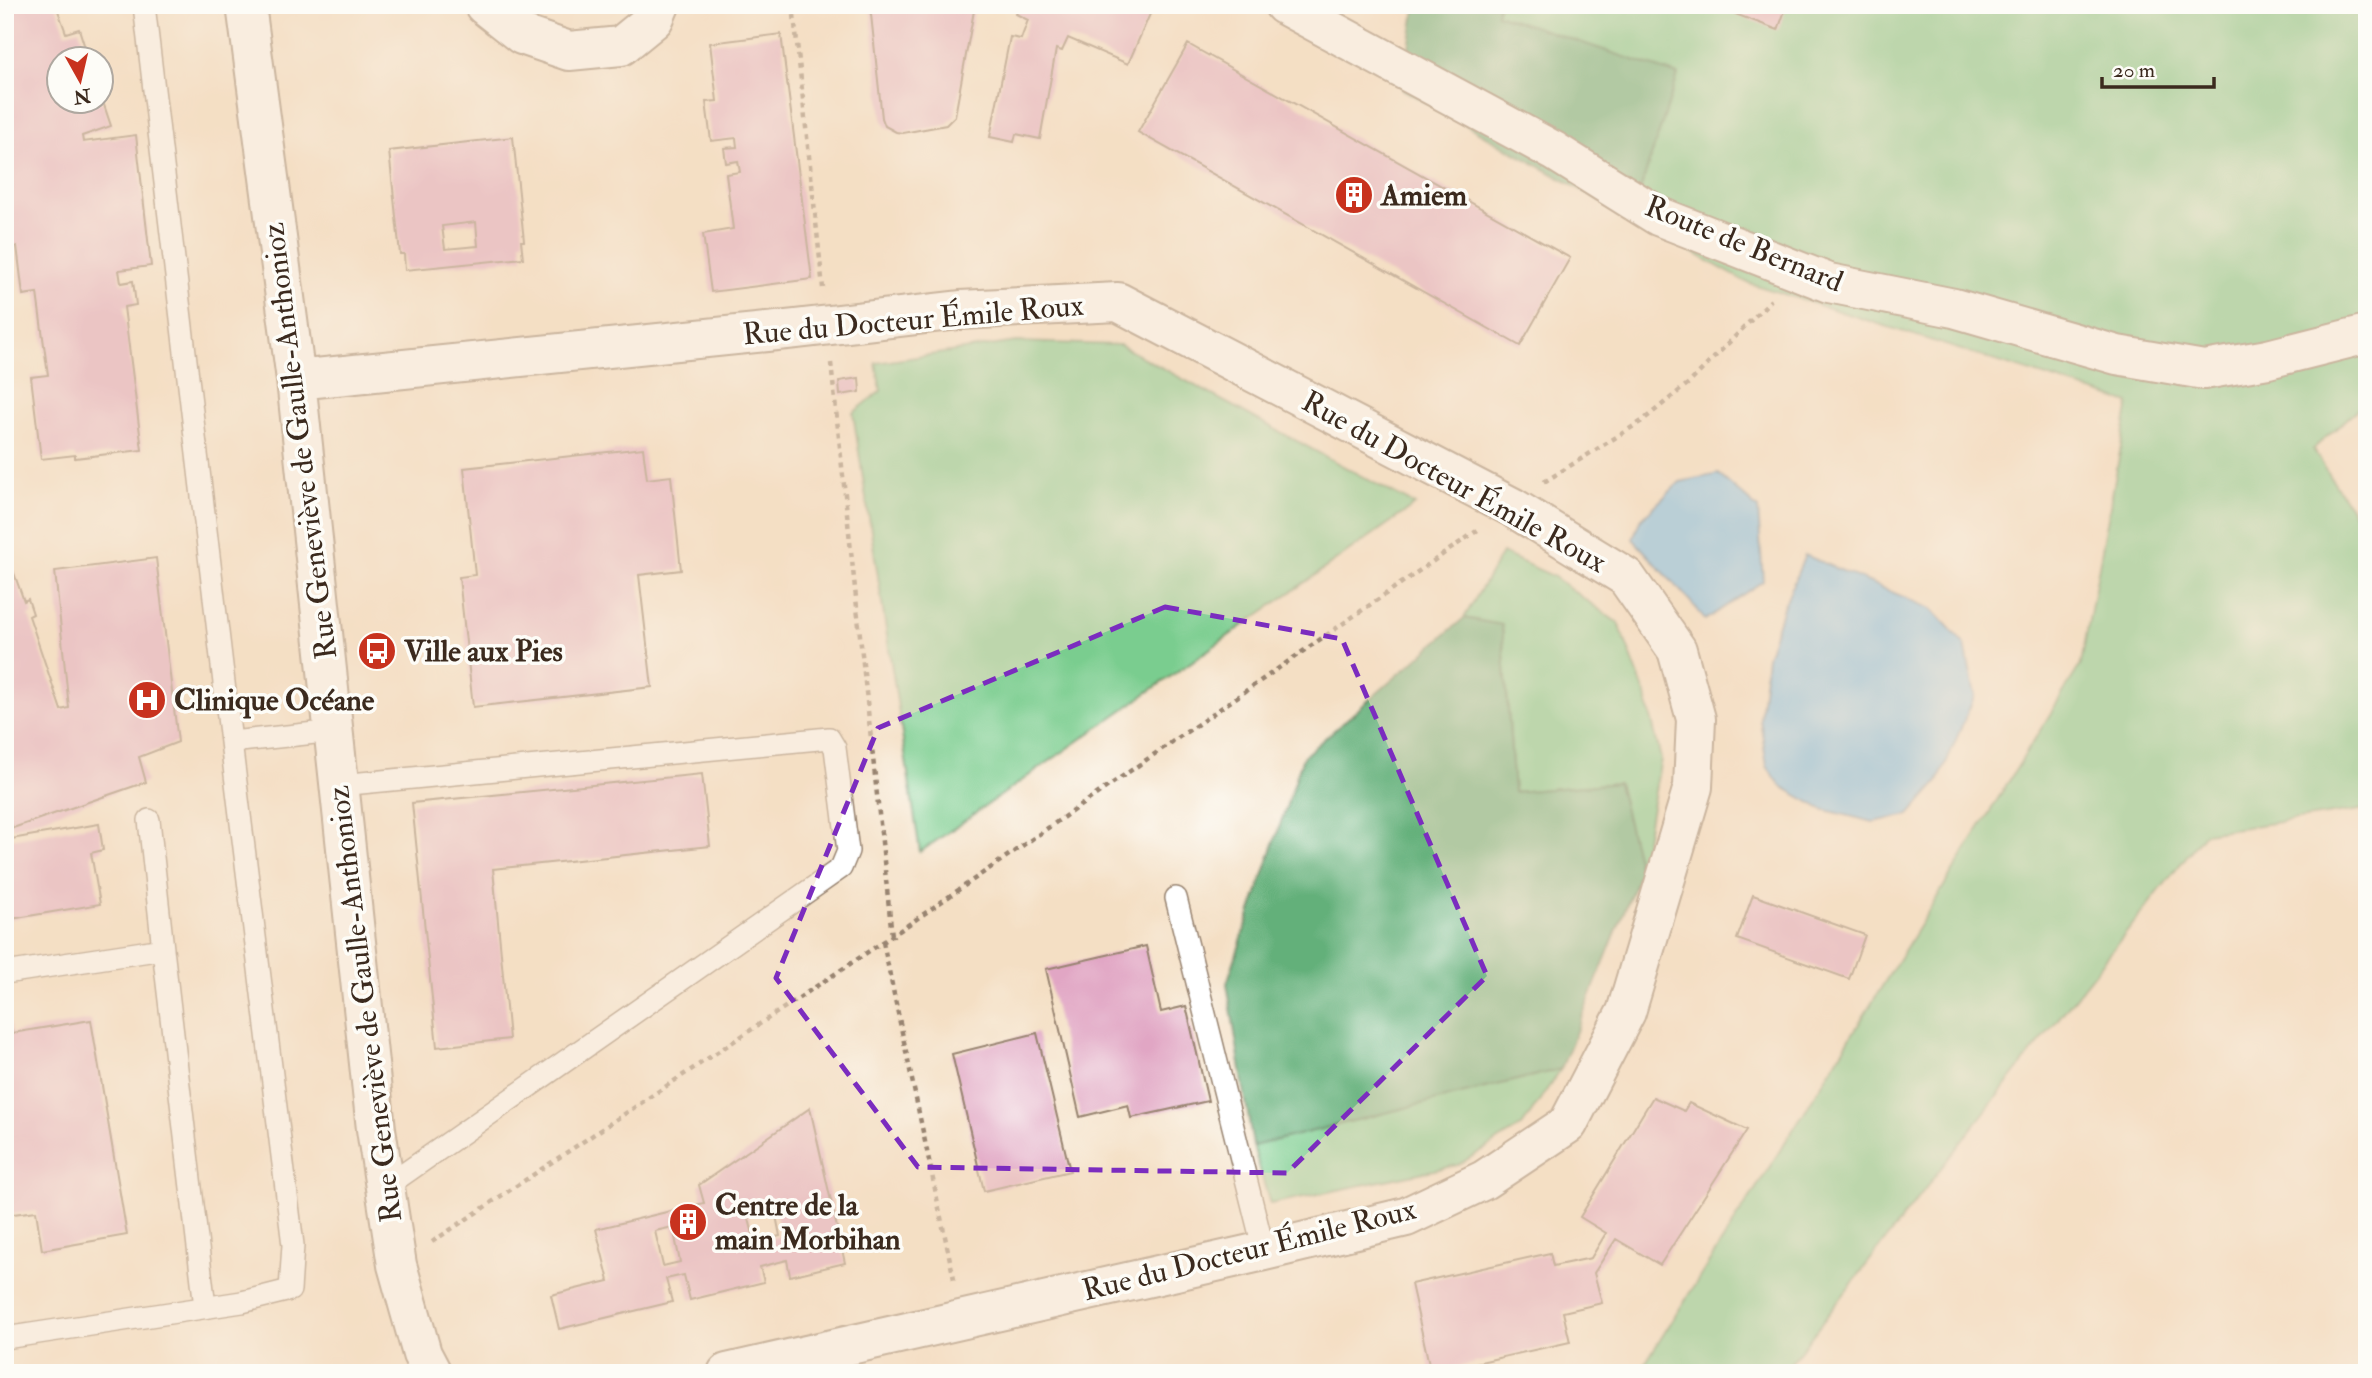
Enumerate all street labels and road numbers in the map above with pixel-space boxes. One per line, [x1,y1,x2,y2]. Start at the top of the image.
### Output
street label: Route de Bernard [1640,187,1849,301]
street label: Rue Geneviève de Gaulle-Anthonioz [255,220,345,662]
street label: Rue du Docteur Émile Roux [741,286,1085,353]
street label: Rue du Docteur Émile Roux [1295,382,1613,581]
street label: Rue Geneviève de Gaulle-Anthonioz [320,783,410,1225]
street label: Rue du Docteur Émile Roux [1078,1190,1419,1309]

